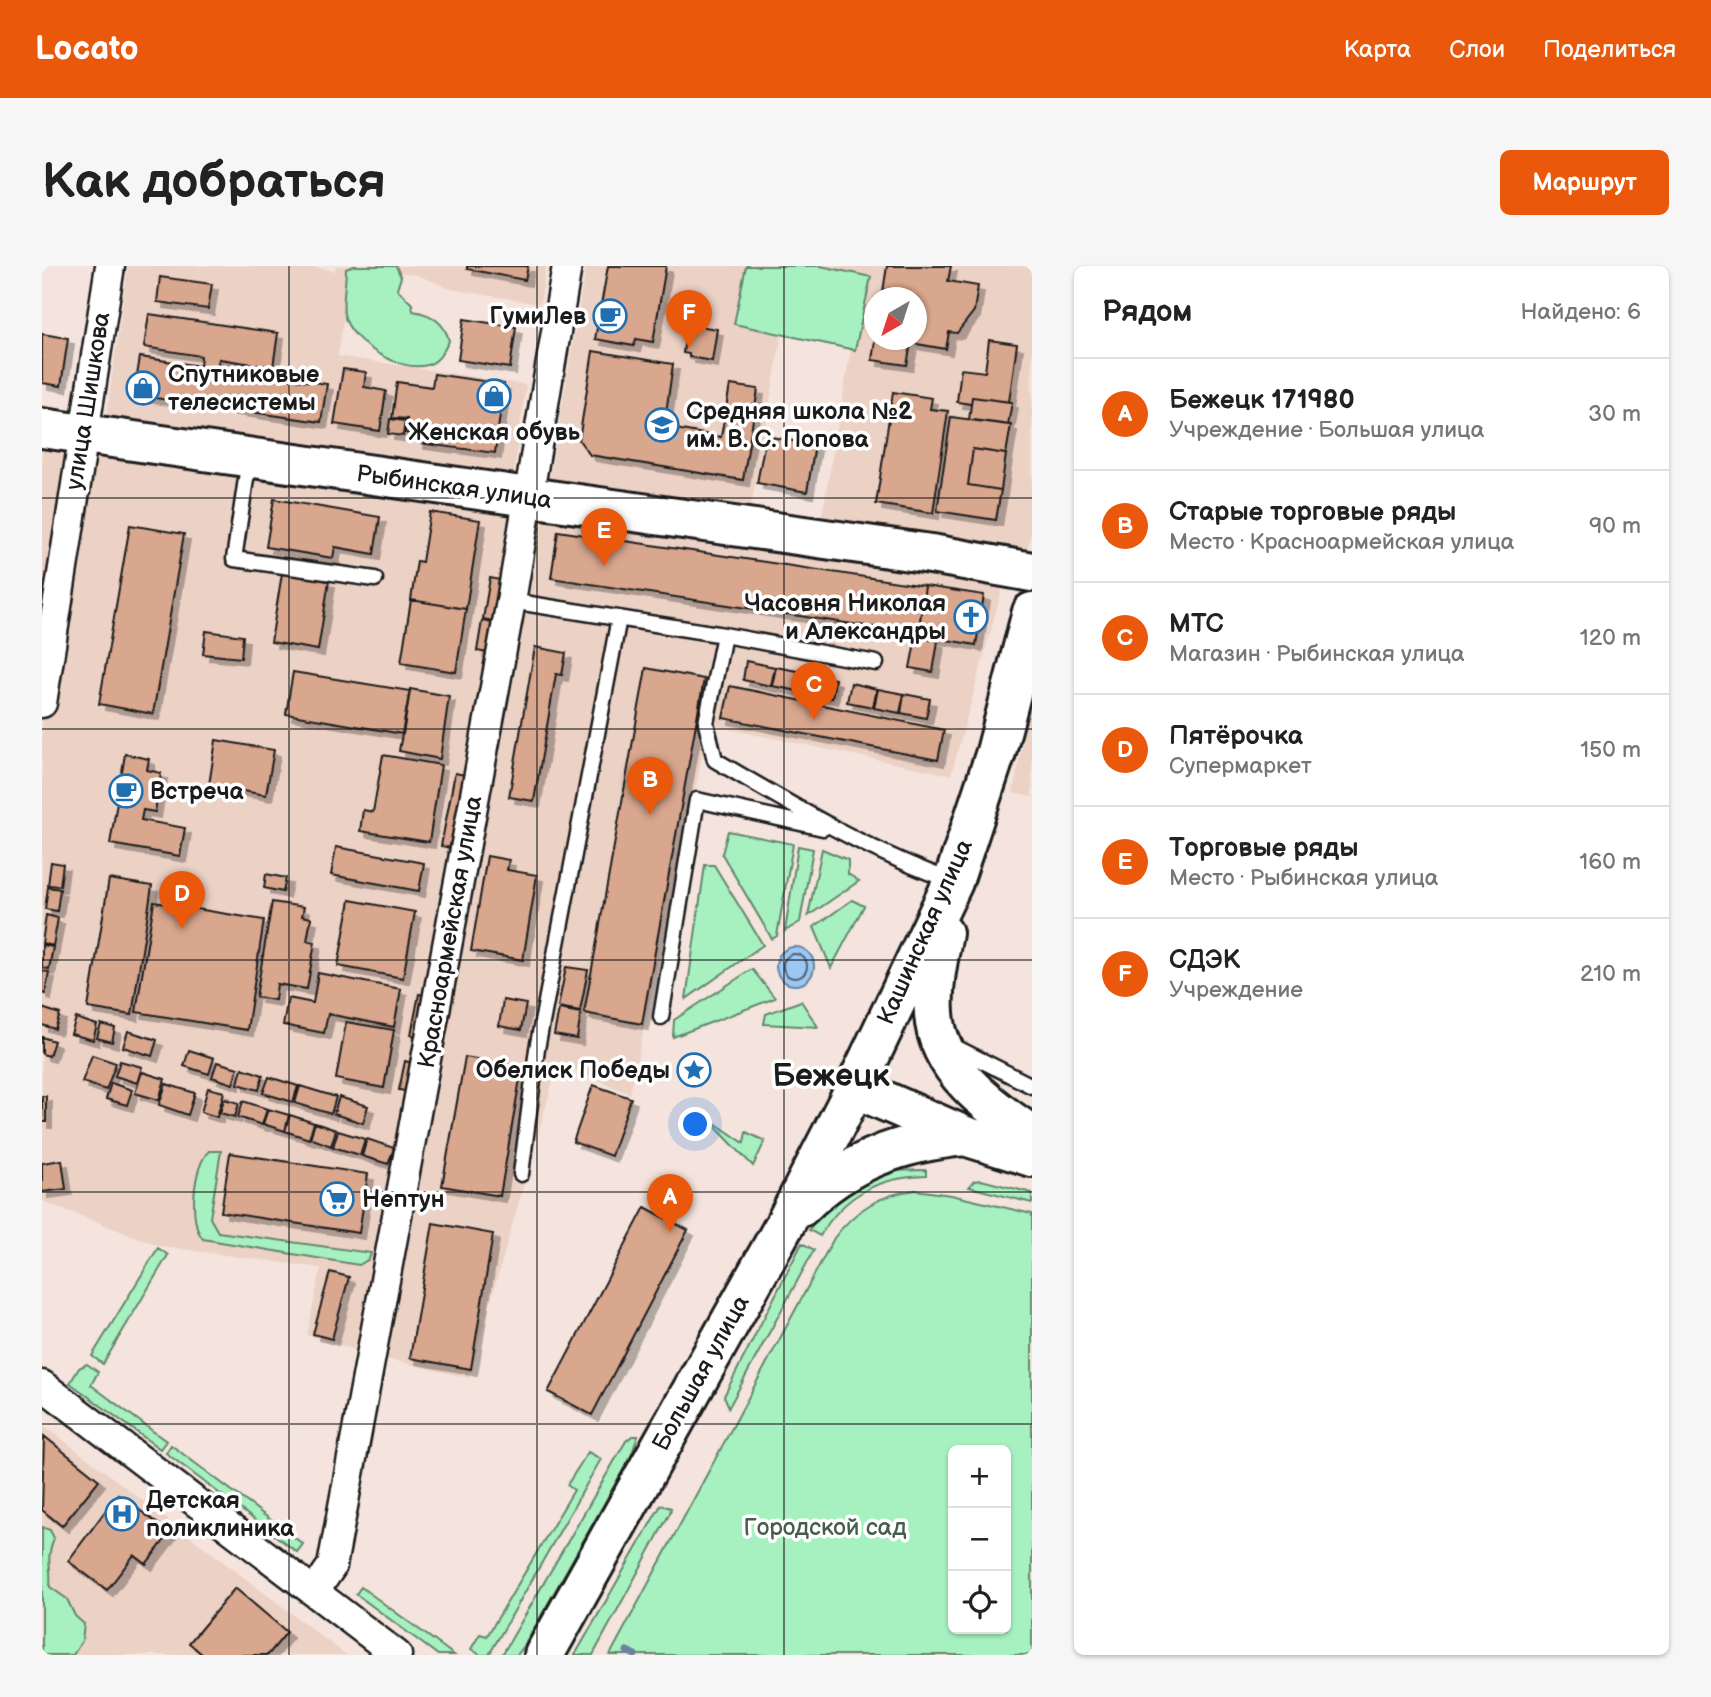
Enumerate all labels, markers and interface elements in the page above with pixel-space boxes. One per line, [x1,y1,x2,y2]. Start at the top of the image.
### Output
text: Locato [35,29,139,69]
text: Карта [1344,35,1411,64]
text: Слои [1449,35,1505,64]
text: Поделиться [1543,35,1676,64]
button: Маршрут [1500,150,1669,215]
text: Как добраться [42,153,386,212]
north arrow [864,287,927,350]
pin: F [666,290,712,348]
text: Рядом [1102,294,1192,330]
cafe icon: ГумиЛев [591,297,629,335]
text: Найдено: 6 [1520,298,1641,326]
place label: ГумиЛев [489,302,586,331]
street label: улица Шишкова [60,310,116,492]
place label: Спутниковые телесистемы [168,360,319,417]
shop icon: Спутниковые телесистемы [124,369,162,407]
shop icon: Женская обувь [475,377,513,415]
text: Бежецк 171980 [1169,385,1355,416]
place label: Средняя школа №2 им. В. С. Попова [686,397,913,454]
text: A [1118,400,1132,428]
text: 30 m [1588,400,1641,428]
school or university icon: Средняя школа №2 им. В. С. Попова [643,406,681,444]
text: Учреждение · Большая улица [1169,416,1484,444]
place label: Женская обувь [408,418,581,447]
street label: Рыбинская улица [354,459,554,515]
text: Старые торговые ряды [1169,497,1456,528]
pin: E [581,508,627,566]
text: B [1117,512,1133,540]
text: 90 m [1589,512,1641,540]
text: Место · Красноармейская улица [1169,528,1514,556]
place label: Часовня Николая и Александры [744,589,946,646]
church icon: Часовня Николая и Александры [952,598,990,636]
text: МТС [1169,609,1224,640]
text: C [1117,624,1133,652]
text: 120 m [1580,624,1641,652]
text: Магазин · Рыбинская улица [1169,640,1465,668]
pin: C [791,662,837,720]
text: Пятёрочка [1169,721,1303,752]
text: D [1117,736,1133,764]
text: 150 m [1580,736,1641,764]
text: Супермаркет [1169,752,1312,780]
pin: B [627,757,673,815]
cafe icon: Встреча [107,772,145,810]
place label: Встреча [150,777,245,806]
street label: Красноармейская улица [412,793,488,1071]
text: Торговые ряды [1169,833,1358,864]
street label: Кашинская улица [871,835,979,1029]
text: E [1118,848,1132,876]
text: 160 m [1579,848,1641,876]
text: Место · Рыбинская улица [1169,864,1438,892]
pin: D [159,871,205,929]
text: СДЭК [1169,945,1240,976]
text: F [1118,960,1132,988]
text: 210 m [1580,960,1641,988]
text: Учреждение [1169,976,1303,1004]
place icon: Обелиск Победы [675,1051,713,1089]
place label: Обелиск Победы [476,1056,670,1085]
district label: Бежецк [772,1057,890,1096]
your location [678,1107,712,1141]
pin: A [647,1174,693,1232]
supermarket icon: Нептун [318,1180,356,1218]
place label: Нептун [362,1185,444,1214]
street label: Большая улица [646,1290,756,1456]
map controls [948,1445,1011,1634]
button: + [948,1445,1011,1508]
place label: Детская поликлиника [146,1486,295,1543]
hospital icon: Детская поликлиника [103,1495,141,1533]
button: − [948,1508,1011,1571]
park label: Городской сад [743,1513,907,1542]
button: locate [948,1571,1011,1634]

